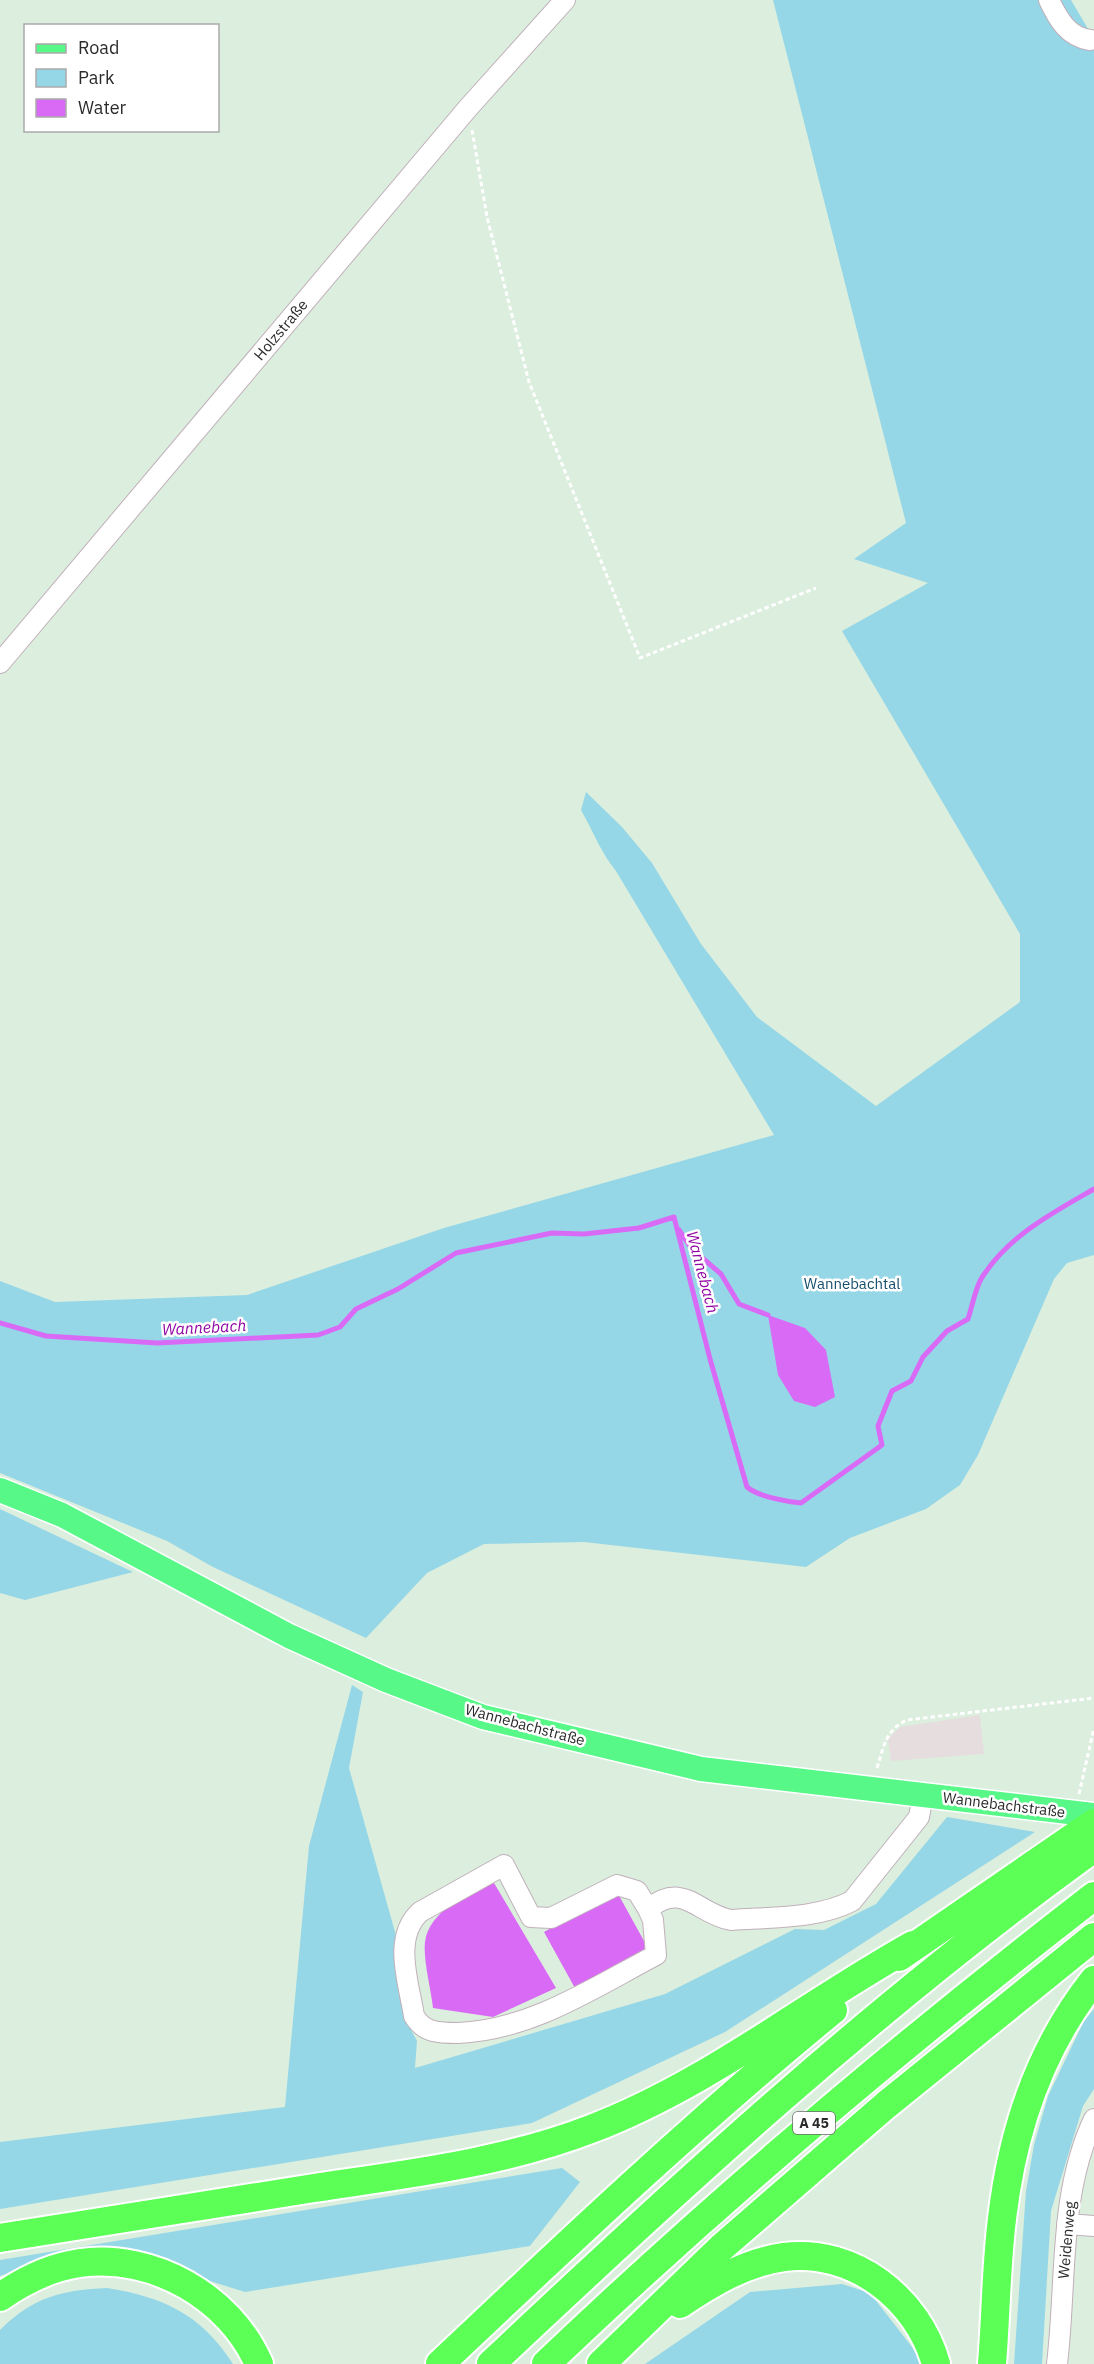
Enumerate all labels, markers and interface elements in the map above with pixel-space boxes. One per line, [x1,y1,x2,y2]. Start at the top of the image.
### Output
legend [24,24,219,132]
text: Road [78,36,119,59]
text: Park [78,66,115,89]
text: Water [78,96,127,119]
street label: Holzstraße [250,295,312,364]
water label: Wannebach [682,1229,724,1315]
park label: Wannebachtal [804,1274,900,1293]
water label: Wannebach [161,1315,247,1339]
street label: Wannebachstraße [463,1699,587,1750]
street label: Wannebachstraße [942,1788,1066,1821]
road number: A 45 [793,2112,835,2134]
street label: Weidenweg [1054,2200,1079,2280]

